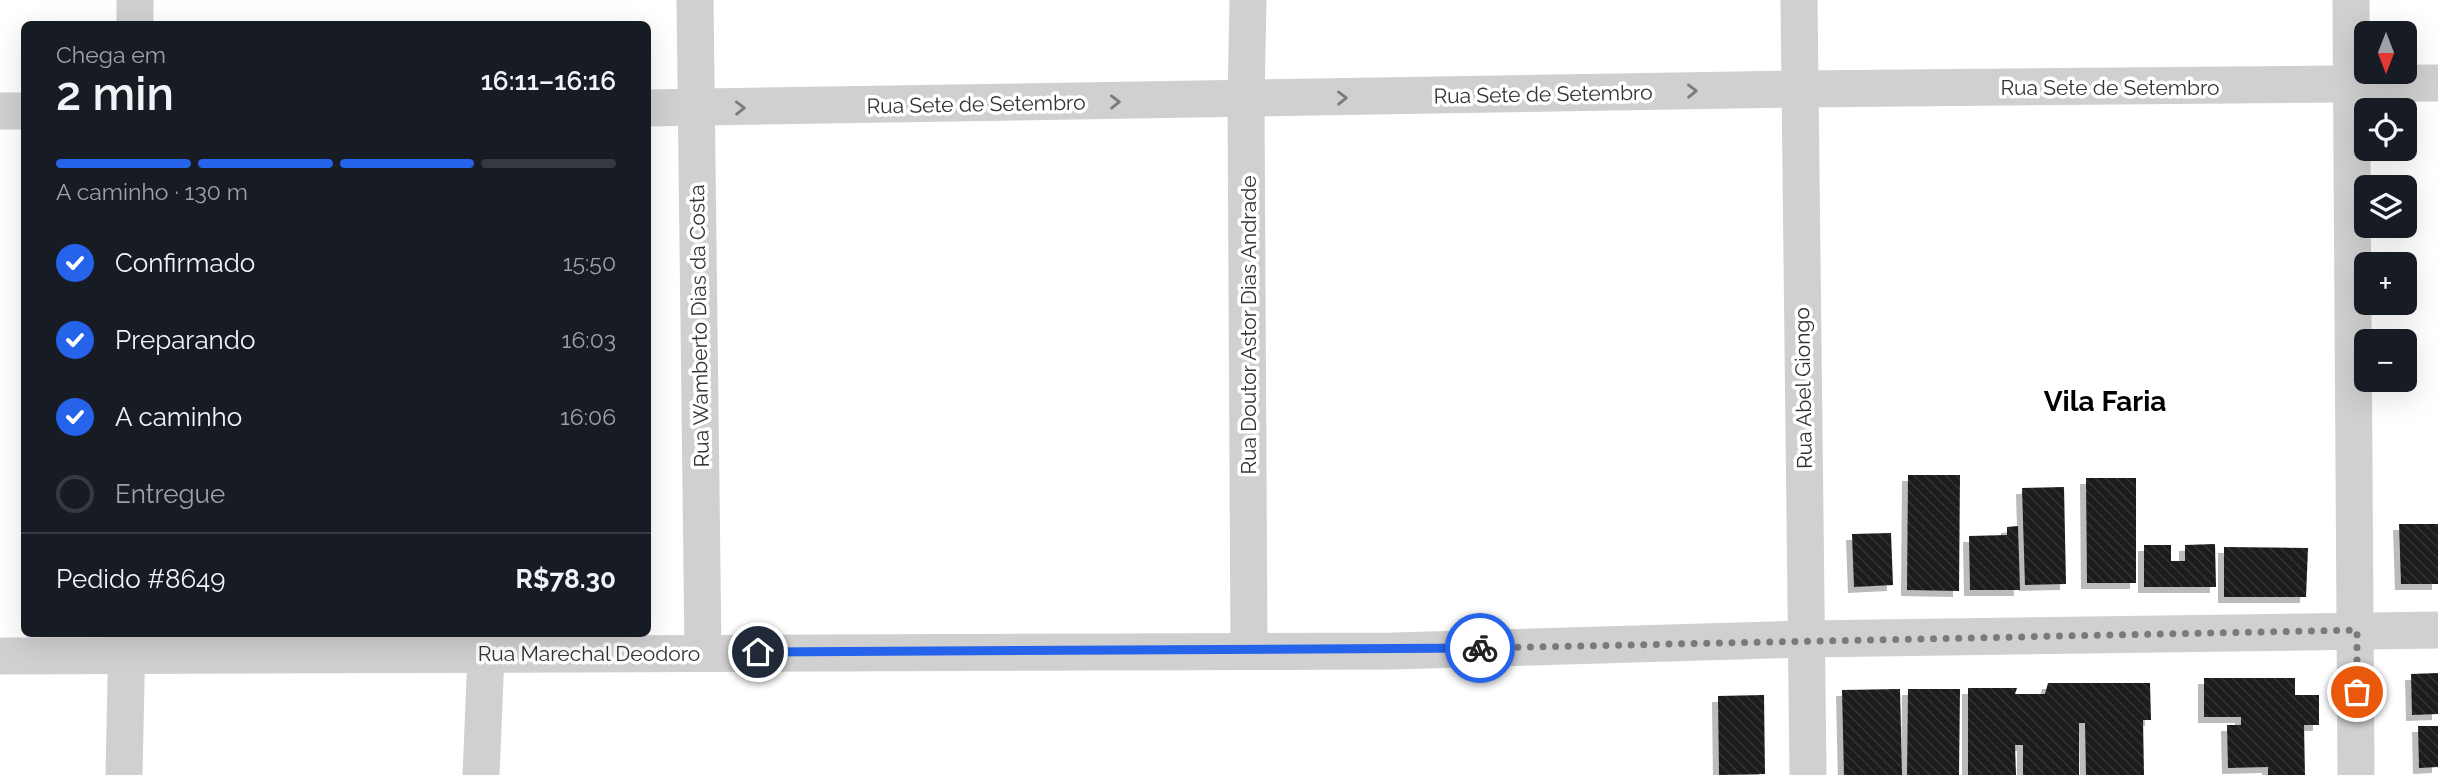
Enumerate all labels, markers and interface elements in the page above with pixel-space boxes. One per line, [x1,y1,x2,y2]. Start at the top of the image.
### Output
north arrow [2354,21,2417,84]
map controls [2354,21,2417,392]
text: Chega em [56,41,166,68]
text: 16:11–16:16 [481,66,616,96]
text: 2 min [56,67,174,121]
street label: Rua Sete de Setembro [2000,75,2220,100]
street label: Rua Sete de Setembro [1433,80,1653,108]
one-way arrow [1687,84,1698,99]
street label: Rua Sete de Setembro [866,90,1086,118]
one-way arrow [1337,90,1348,106]
one-way arrow [1110,94,1120,110]
button: locate [2354,98,2417,161]
one-way arrow [735,100,746,115]
street label: Rua Doutor Astor Dias Andrade [1236,175,1261,475]
button: layers [2354,175,2417,238]
text: A caminho · 130 m [56,178,248,205]
street label: Rua Wamberto Dias da Costa [684,184,714,468]
icon: check [56,244,94,282]
text: Confirmado [115,248,255,278]
text: 15:50 [563,249,616,276]
button: + [2354,252,2417,315]
street label: Rua Abel Giongo [1789,307,1817,469]
icon: check [56,321,94,359]
text: Preparando [115,325,255,355]
text: 16:03 [562,326,616,353]
button: − [2354,329,2417,392]
district label: Vila Faria [2044,385,2166,418]
icon: check [56,398,94,436]
text: A caminho [115,402,242,432]
text: 16:06 [560,403,616,430]
text: Entregue [115,479,225,509]
text: Pedido #8649 [56,564,226,594]
text: R$78.30 [516,564,616,594]
courier [1445,613,1515,683]
pin [728,622,788,682]
icon: bike [1461,629,1499,667]
icon: home [739,633,777,671]
street label: Rua Marechal Deodoro [478,641,700,666]
pin [2327,662,2387,722]
icon: bag [2338,673,2376,711]

